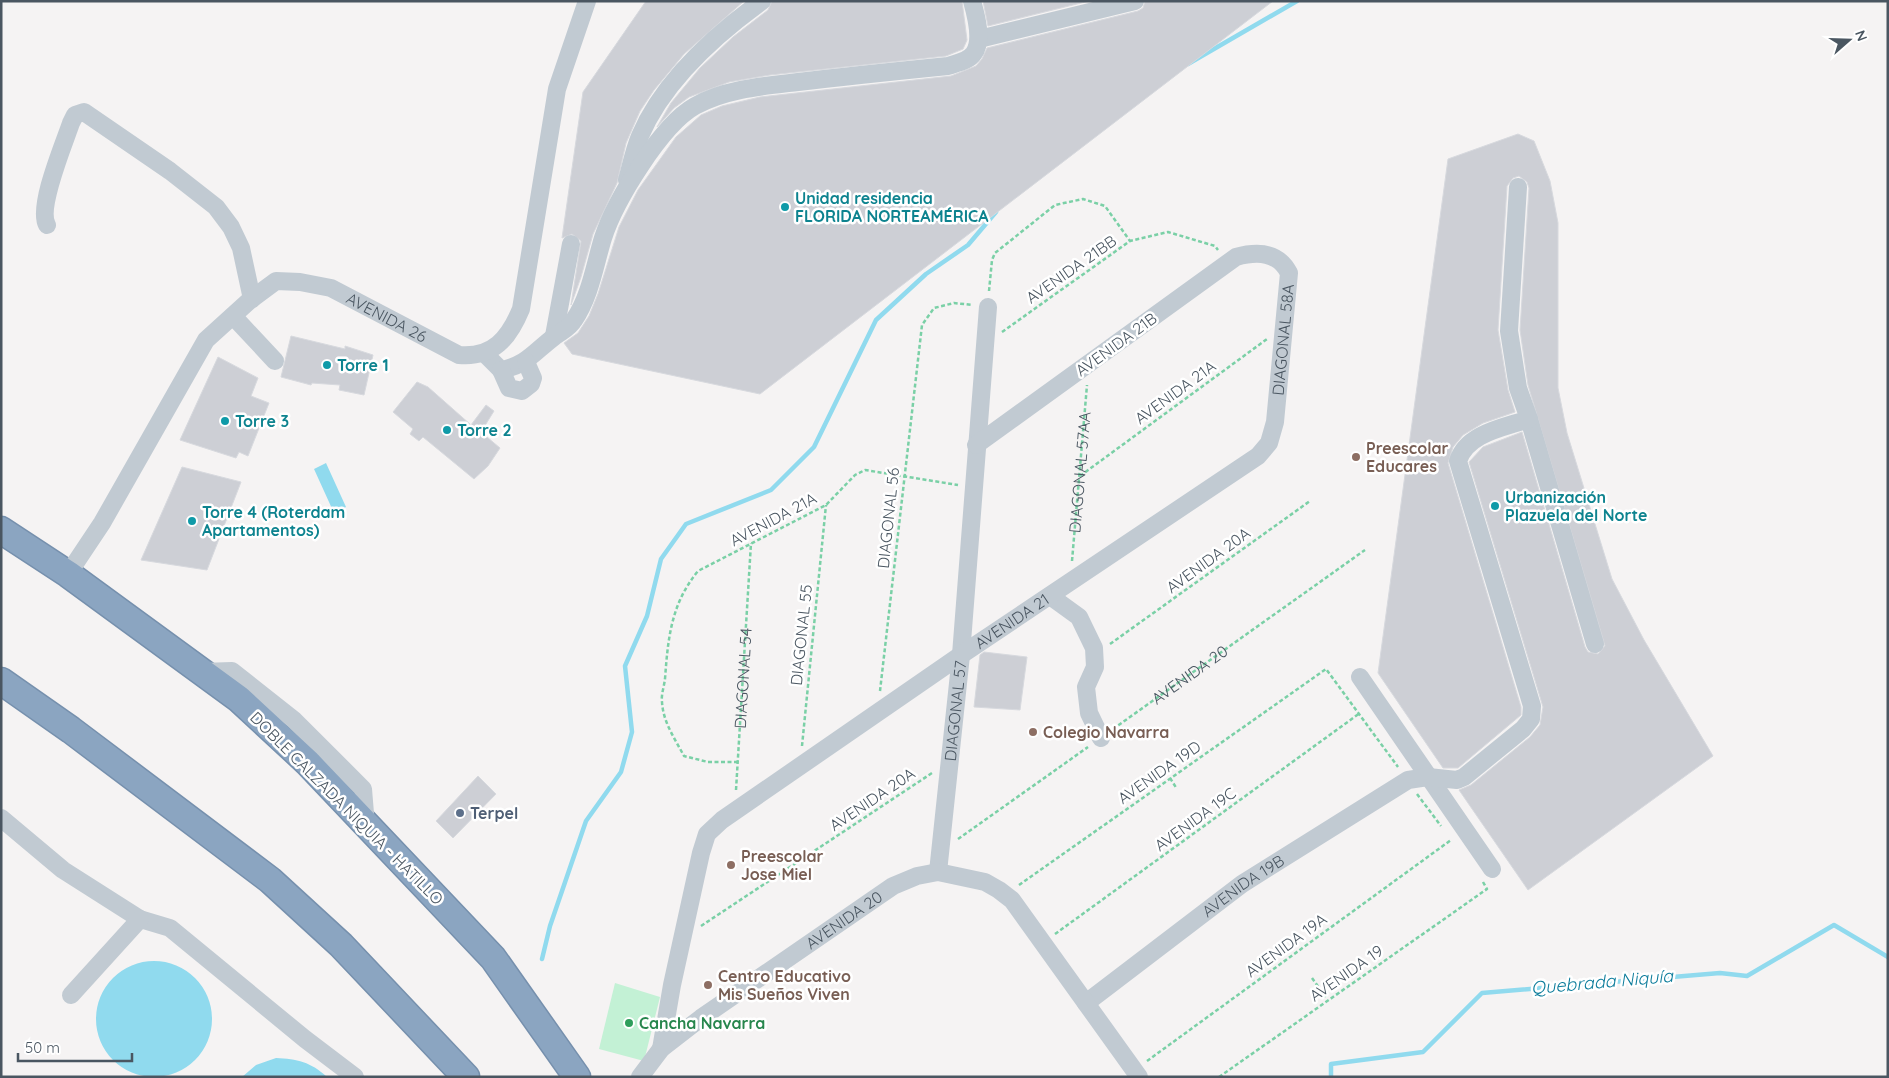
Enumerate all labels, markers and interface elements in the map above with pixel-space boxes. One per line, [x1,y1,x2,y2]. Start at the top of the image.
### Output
north arrow [1824,15,1874,65]
text: N [1851,28,1871,43]
place label: Unidad residencia FLORIDA NORTEAMÉRICA [795,188,989,226]
marker: Unidad residencia FLORIDA NORTEAMÉRICA [779,201,791,213]
street label: AVENIDA 21BB [1022,230,1120,308]
street label: DIAGONAL 58A [1268,283,1298,396]
street label: AVENIDA 26 [343,288,431,347]
street label: AVENIDA 21B [1071,308,1161,380]
place label: Torre 1 [337,355,389,375]
street label: AVENIDA 21A [1130,356,1220,428]
marker: Torre 1 [321,359,333,371]
place label: Torre 3 [235,411,289,431]
street label: DIAGONAL 57AA [1064,411,1095,534]
marker: Torre 3 [219,415,231,427]
place label: Torre 2 [457,420,512,440]
marker: Torre 2 [441,424,453,436]
place label: Preescolar Educares [1366,438,1449,476]
marker: Preescolar Educares [1350,451,1362,463]
street label: DIAGONAL 56 [873,466,903,569]
place label: Urbanización Plazuela del Norte [1505,487,1647,525]
street label: AVENIDA 21A [726,488,820,550]
marker: Urbanización Plazuela del Norte [1489,500,1501,512]
place label: Torre 4 (Roterdam Apartamentos) [202,502,345,540]
marker: Torre 4 (Roterdam Apartamentos) [186,515,198,527]
street label: AVENIDA 20A [1162,523,1254,597]
street label: DIAGONAL 55 [786,583,816,687]
street label: AVENIDA 21 [971,589,1053,653]
street label: DIAGONAL 54 [730,627,756,729]
street label: AVENIDA 20 [1148,641,1232,708]
street label: DIAGONAL 57 [940,660,970,762]
street label: DOBLE CALZADA NIQUIA - HATILLO [246,707,448,909]
place label: Colegio Navarra [1043,722,1169,742]
marker: Colegio Navarra [1027,726,1039,738]
street label: AVENIDA 19D [1114,736,1204,808]
street label: AVENIDA 20A [825,763,919,835]
street label: AVENIDA 19C [1150,783,1240,855]
place label: Terpel [470,803,518,823]
marker: Terpel [454,807,466,819]
place label: Preescolar Jose Miel [741,846,824,884]
street label: AVENIDA 19B [1198,850,1288,921]
marker: Preescolar Jose Miel [725,859,737,871]
street label: AVENIDA 20 [802,886,886,953]
street label: AVENIDA 19A [1241,909,1331,981]
street label: AVENIDA 19 [1305,940,1387,1006]
water label: Quebrada Niquía [1530,964,1675,999]
place label: Centro Educativo Mis Sueños Viven [718,966,851,1004]
marker: Centro Educativo Mis Sueños Viven [702,979,714,991]
place label: Cancha Navarra [639,1013,765,1033]
marker: Cancha Navarra [623,1017,635,1029]
scale bar [18,1030,131,1062]
text: 50 m [25,1038,60,1057]

